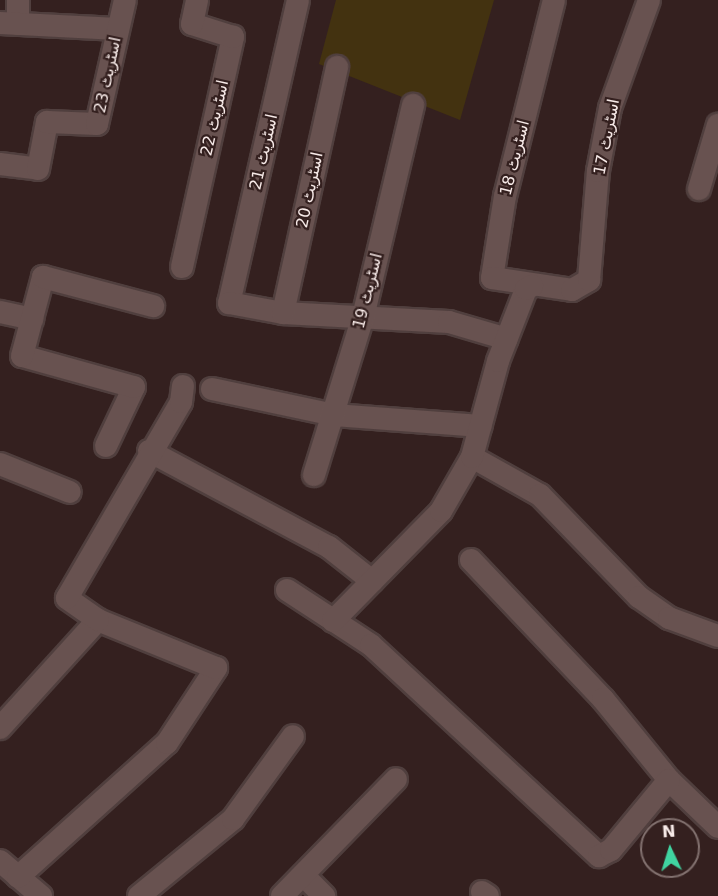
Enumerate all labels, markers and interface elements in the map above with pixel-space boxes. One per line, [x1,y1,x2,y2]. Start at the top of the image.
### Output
street label: اسٹریٹ 23 [91,35,125,115]
street label: اسٹریٹ 22 [197,78,233,158]
street label: اسٹریٹ 17 [590,97,624,177]
street label: اسٹریٹ 21 [246,112,282,192]
street label: اسٹریٹ 18 [496,118,534,198]
street label: اسٹریٹ 20 [293,150,327,230]
street label: اسٹریٹ 19 [349,251,387,331]
north arrow [640,818,700,878]
text: N [661,822,676,841]

